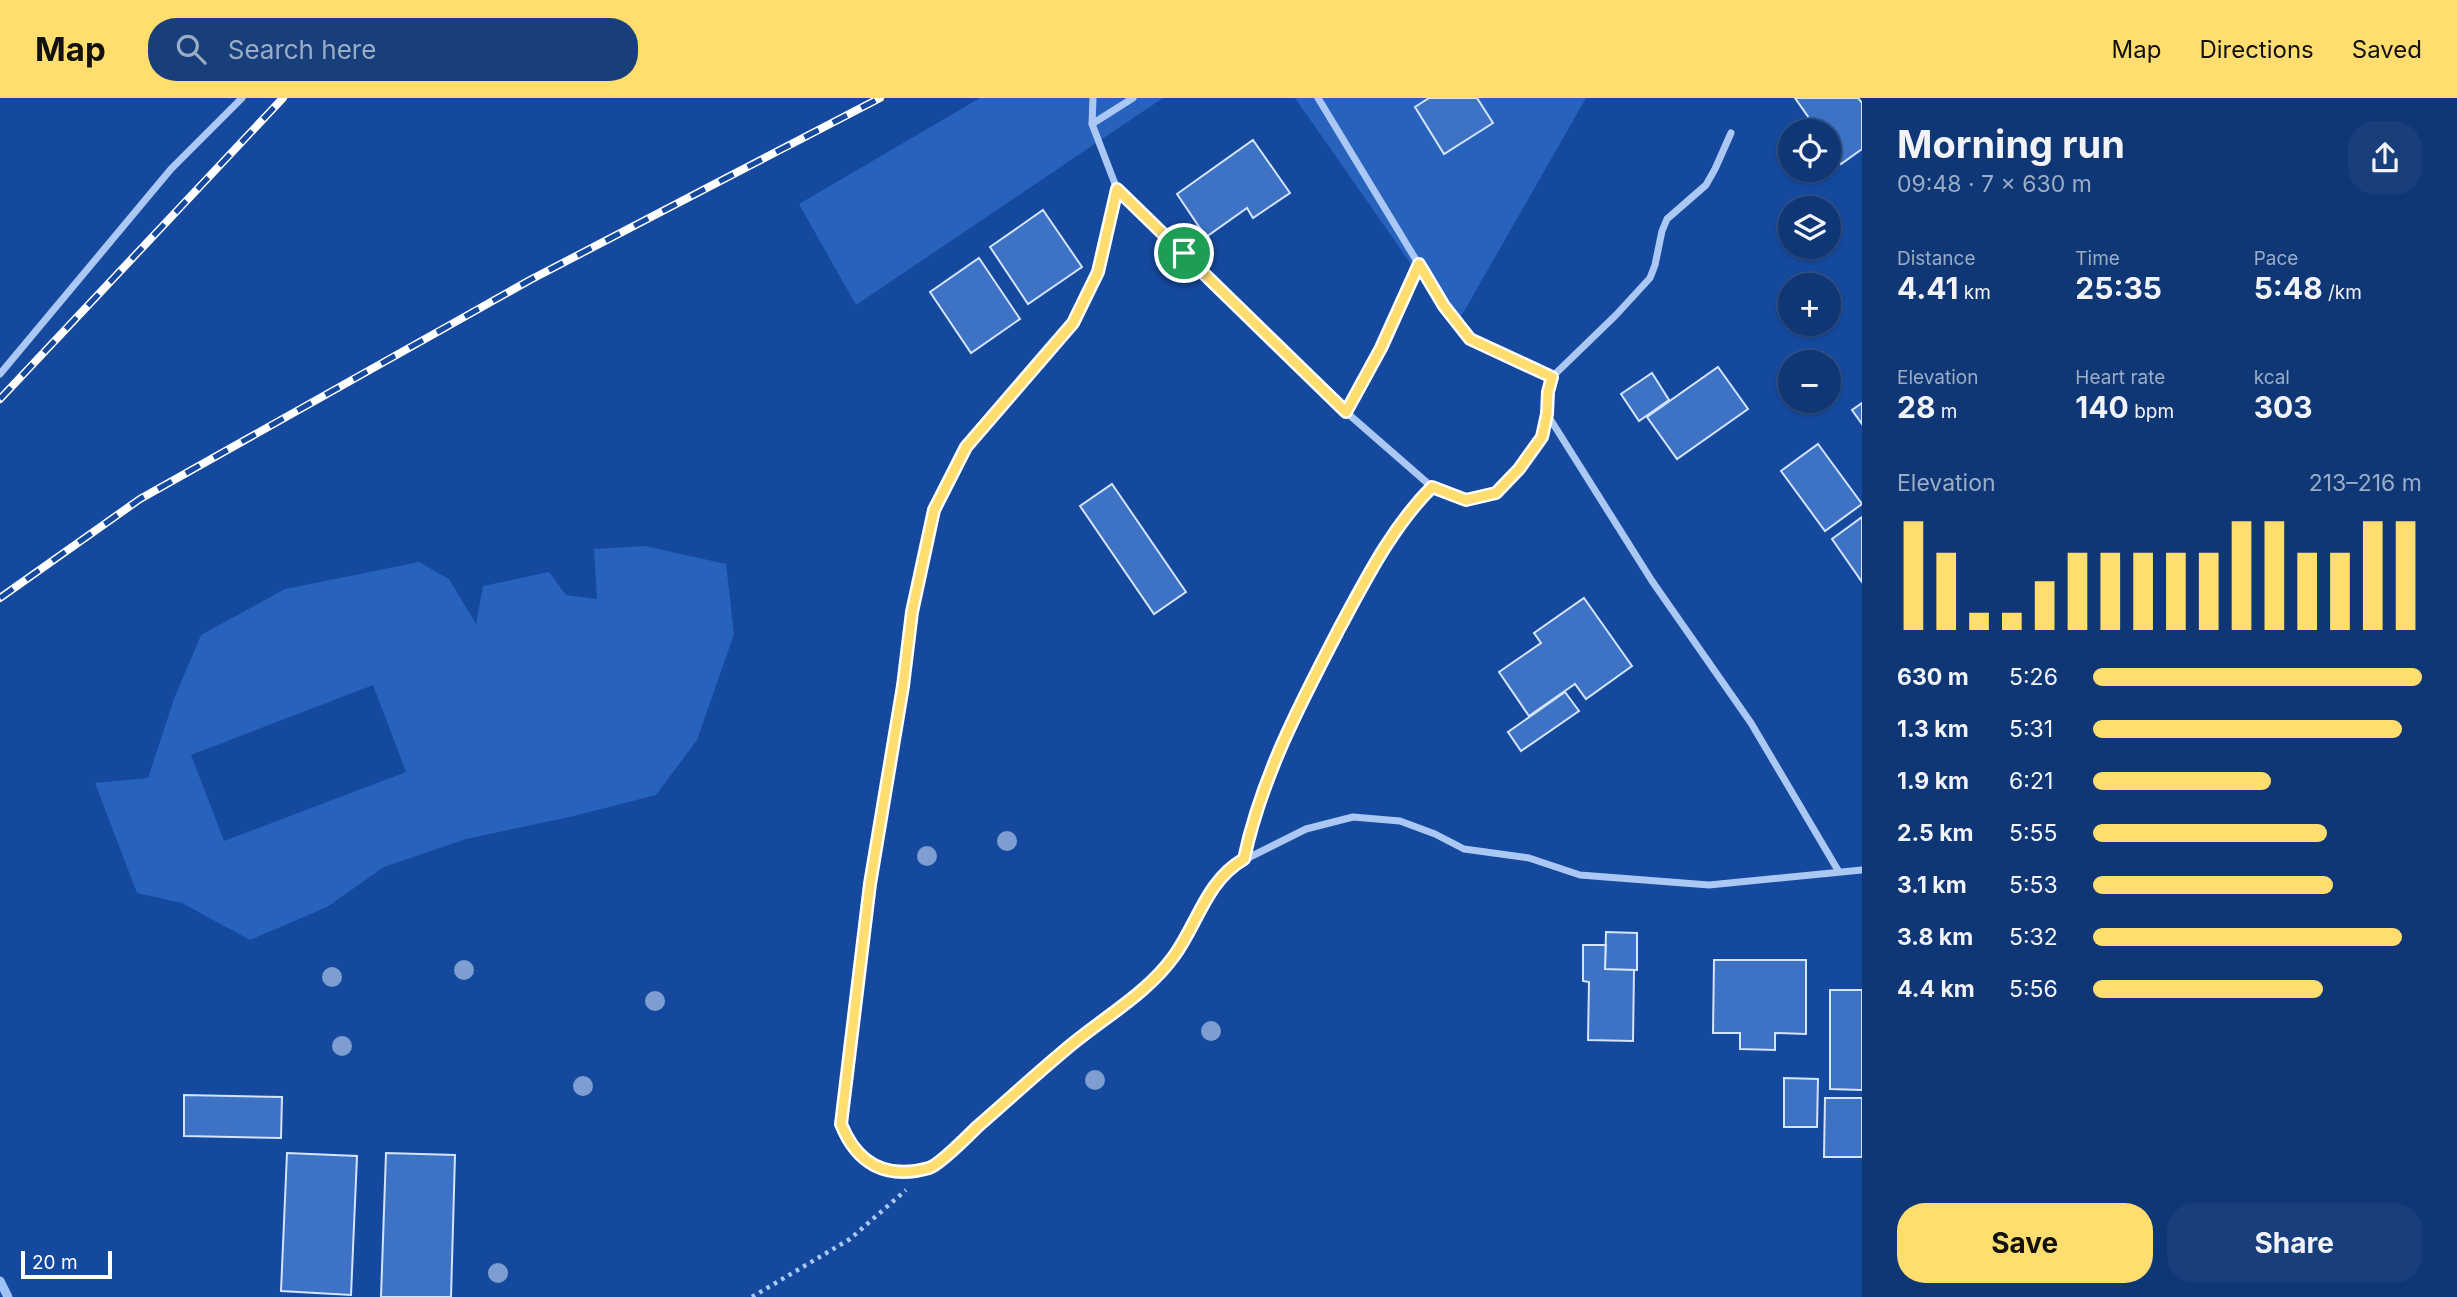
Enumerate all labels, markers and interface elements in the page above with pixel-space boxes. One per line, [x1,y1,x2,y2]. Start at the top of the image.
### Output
search box [148,18,638,81]
text: Map [35,29,106,69]
icon: search [172,30,210,68]
text: Search here [228,34,376,65]
text: Map [2112,35,2161,64]
text: Directions [2199,35,2314,64]
text: Saved [2352,35,2422,64]
map controls [1778,119,1841,413]
button: locate [1778,119,1841,182]
text: Morning run [1897,121,2125,167]
button: share [2348,121,2422,195]
text: 09:48 · 7 × 630 m [1897,170,2092,198]
button: layers [1778,196,1841,259]
pin [1154,223,1214,283]
icon: arrive [1165,234,1203,272]
text: Distance [1897,247,1975,270]
text: Time [2075,247,2120,270]
text: Pace [2254,247,2298,270]
text: 4.41 [1897,270,1958,306]
text: 25:35 [2075,270,2162,306]
text: 5:48 [2254,270,2323,306]
button: + [1778,273,1841,336]
text: km [1958,281,1991,304]
text: /km [2323,281,2362,304]
button: − [1778,350,1841,413]
text: Elevation [1897,366,1978,389]
text: Heart rate [2075,366,2165,389]
text: kcal [2254,366,2290,389]
text: 28 [1897,389,1935,425]
text: 140 [2075,389,2129,425]
text: 303 [2254,389,2313,425]
text: m [1935,400,1957,423]
text: bpm [2129,400,2174,423]
text: Elevation [1897,469,1996,497]
text: 213–216 m [2309,469,2422,497]
text: 630 m [1897,663,1969,691]
text: 5:26 [2009,663,2058,691]
text: 1.3 km [1897,715,1969,743]
text: 5:31 [2009,715,2053,743]
text: 1.9 km [1897,767,1969,795]
text: 6:21 [2009,767,2053,795]
text: 2.5 km [1897,819,1974,847]
text: 5:55 [2009,819,2058,847]
text: 3.1 km [1897,871,1967,899]
text: 5:53 [2009,871,2058,899]
text: 3.8 km [1897,923,1973,951]
text: 5:32 [2009,923,2058,951]
text: 4.4 km [1897,975,1975,1003]
text: 5:56 [2009,975,2058,1003]
button: Save [1897,1203,2153,1283]
button: Share [2167,1203,2422,1283]
scale bar [21,1248,112,1280]
text: 20 m [32,1251,78,1274]

